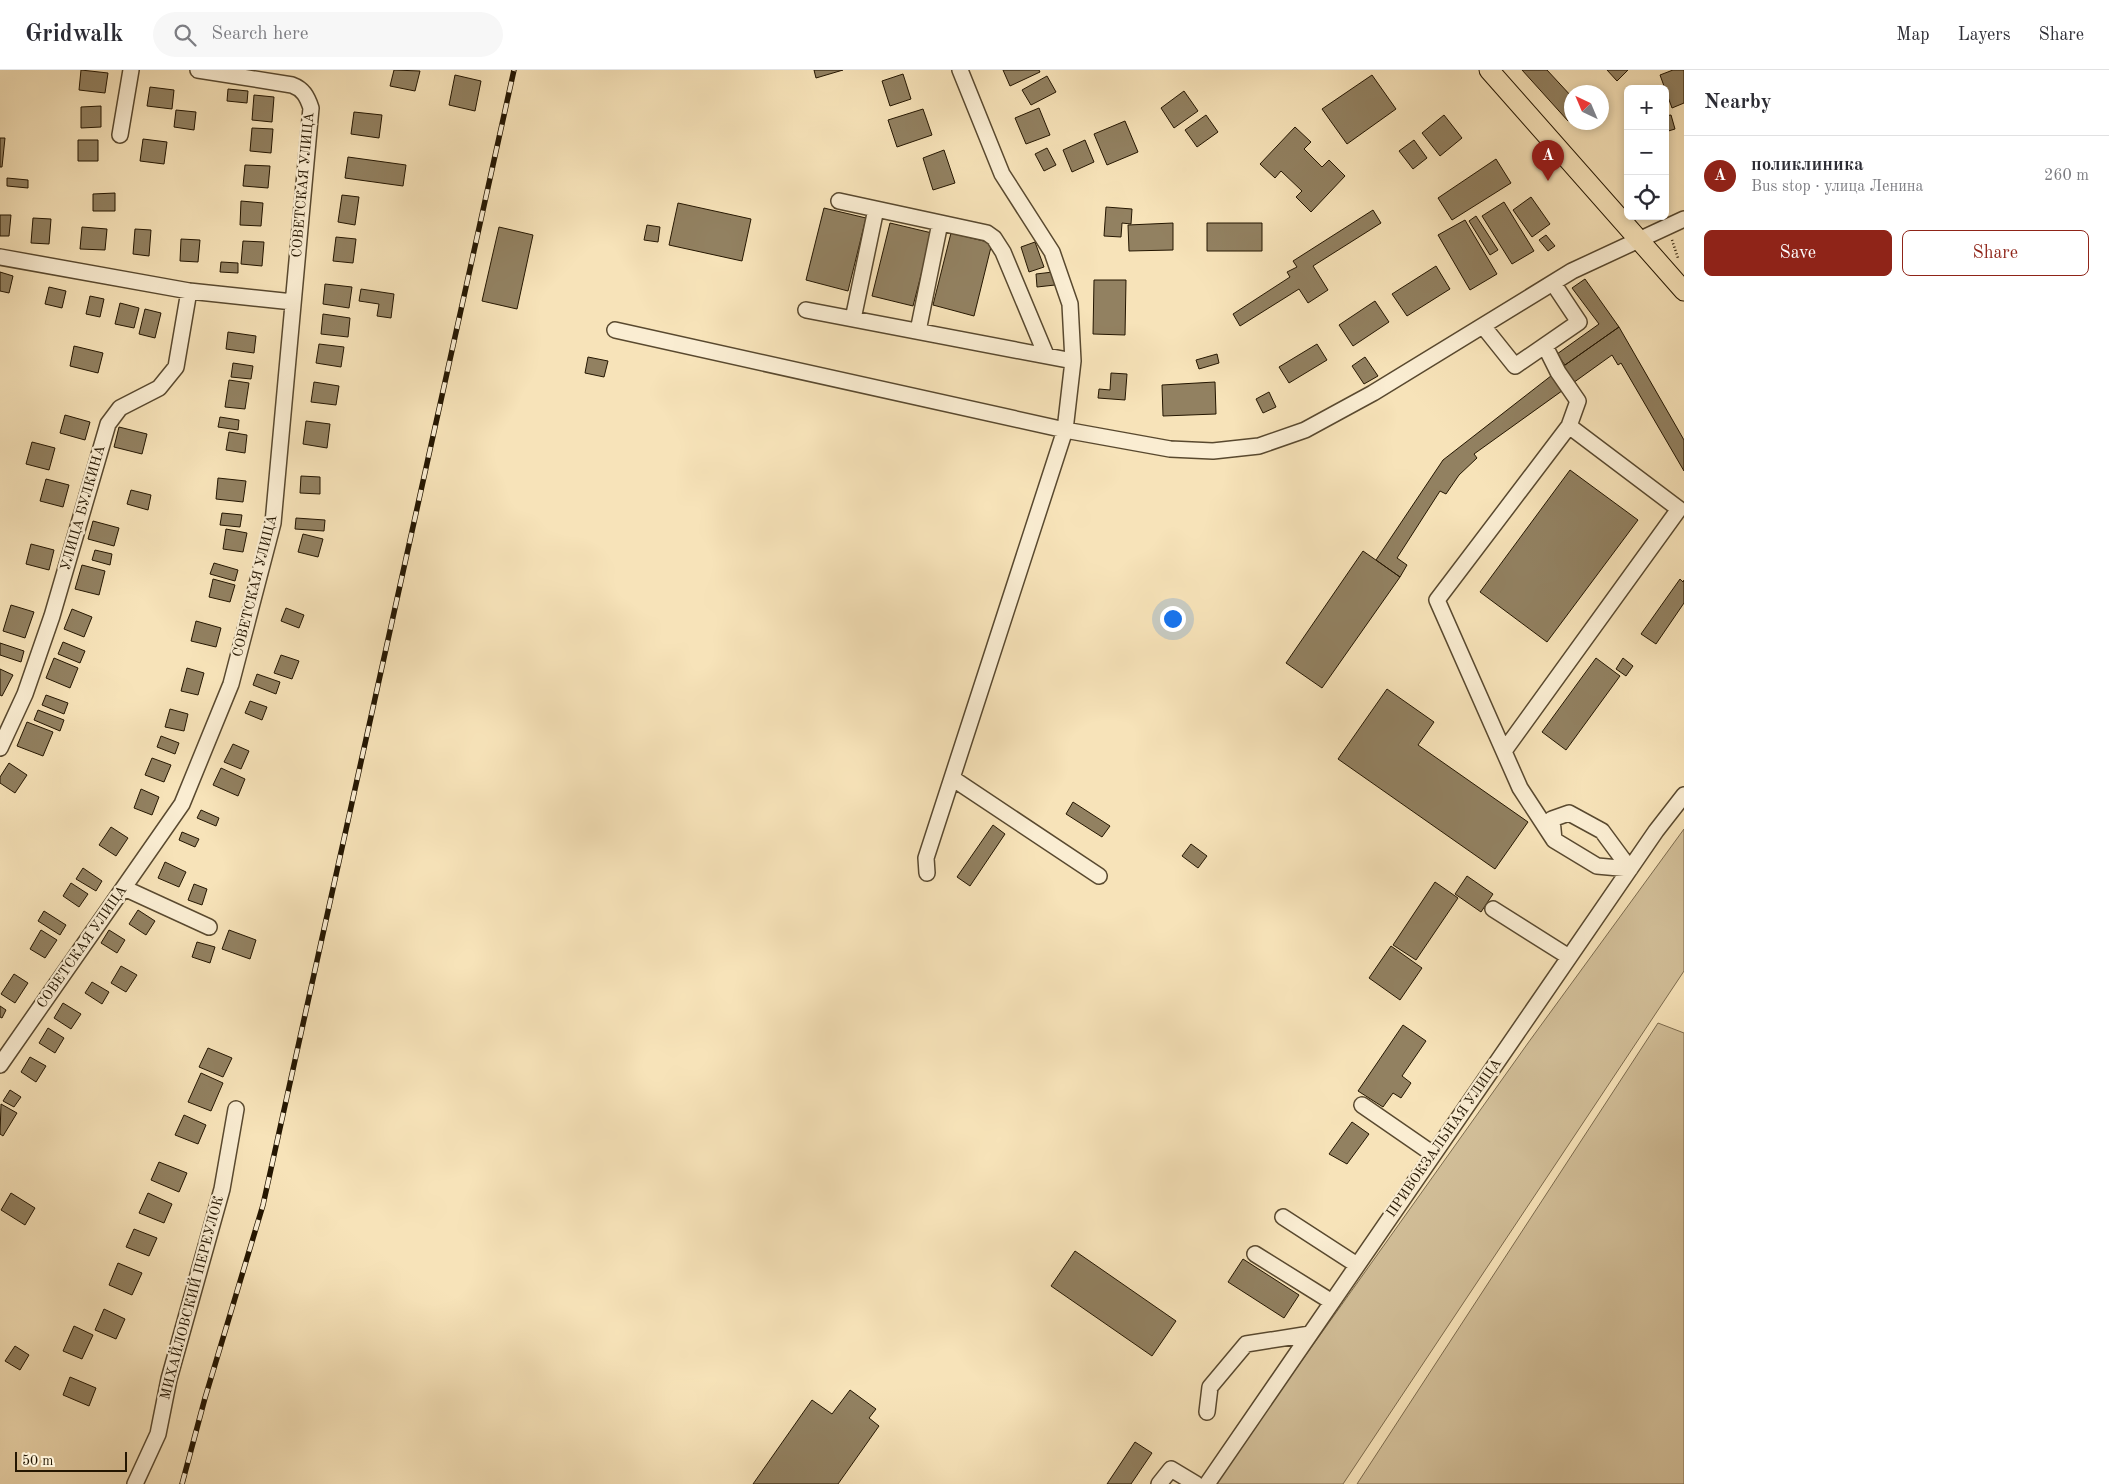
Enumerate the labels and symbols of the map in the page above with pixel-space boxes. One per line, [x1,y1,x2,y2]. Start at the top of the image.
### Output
north arrow [1564,85,1609,130]
street label: СОВЕТСКАЯ УЛИЦА [290,111,316,258]
pin: A [1532,140,1564,181]
street label: УЛИЦА БУЛКИНА [58,443,108,572]
street label: СОВЕТСКАЯ УЛИЦА [231,513,280,658]
your location [1160,606,1186,632]
street label: СОВЕТСКАЯ УЛИЦА [34,883,130,1011]
street label: ПРИВОКЗАЛЬНАЯ УЛИЦА [1384,1056,1504,1220]
street label: МИХАЙЛОВСКИЙ ПЕРЕУЛОК [154,1194,226,1401]
scale bar [15,1449,128,1472]

